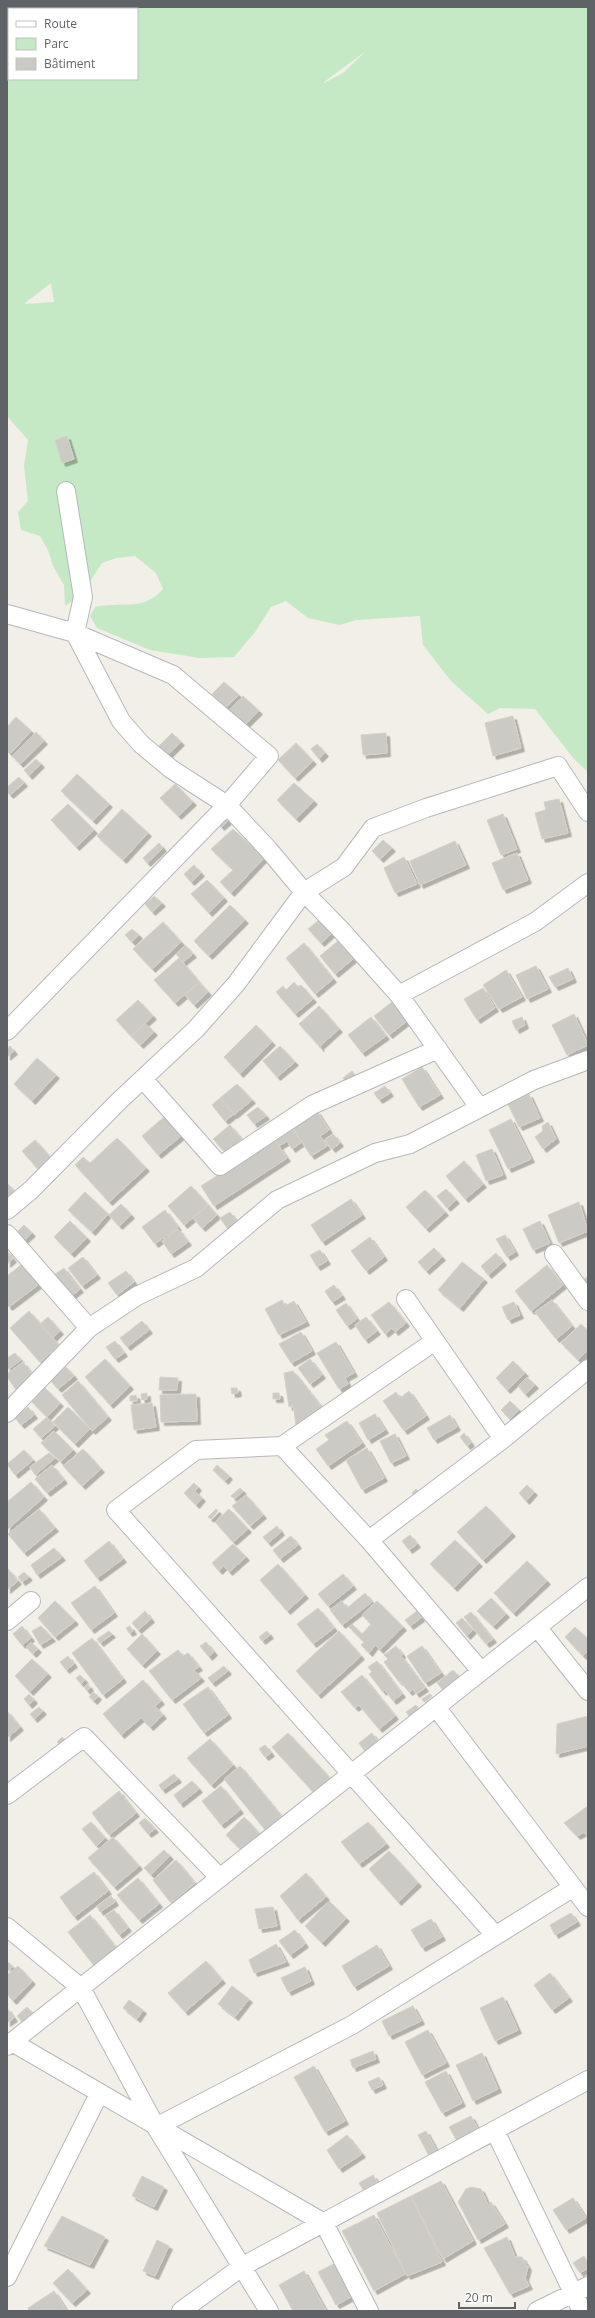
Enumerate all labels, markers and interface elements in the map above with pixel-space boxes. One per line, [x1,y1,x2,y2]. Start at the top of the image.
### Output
legend [8,8,138,80]
text: Route [44,15,77,32]
text: Parc [44,35,69,52]
text: Bâtiment [44,55,95,72]
scale bar [459,2284,515,2310]
text: 20 m [465,2289,493,2306]

